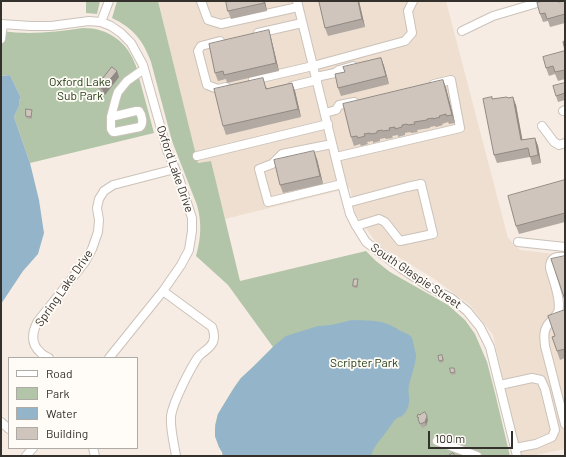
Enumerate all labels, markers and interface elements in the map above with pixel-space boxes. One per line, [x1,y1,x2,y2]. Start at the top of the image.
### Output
park label: Oxford Lake Sub Park [49,75,111,103]
street label: Oxford Lake Drive [153,124,197,214]
street label: South Glaspie Street [368,240,464,312]
street label: Spring Lake Drive [32,247,96,329]
park label: Scripter Park [330,356,398,370]
legend [8,357,138,449]
text: Road [46,366,73,380]
text: Park [46,386,70,400]
text: Water [46,406,77,420]
scale bar [430,423,515,449]
text: Building [46,426,88,440]
text: 100 m [435,431,465,445]

